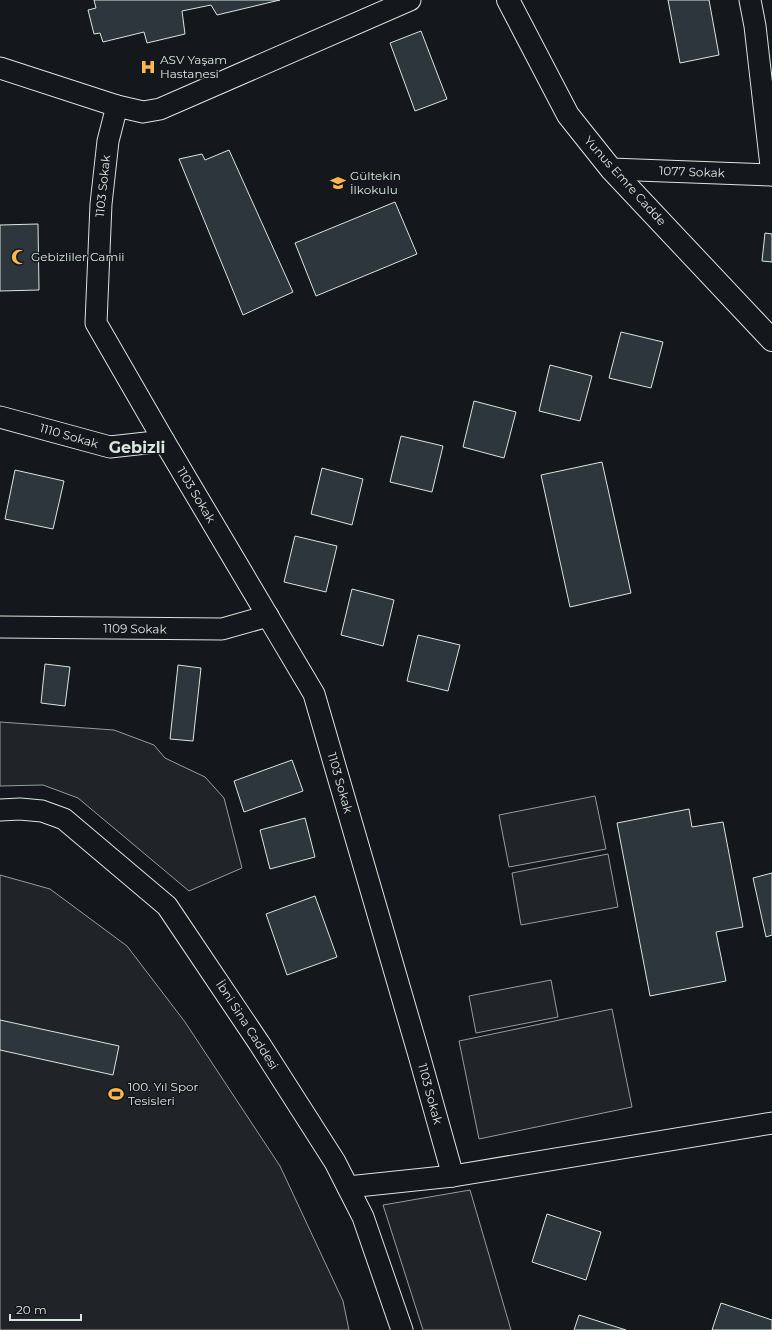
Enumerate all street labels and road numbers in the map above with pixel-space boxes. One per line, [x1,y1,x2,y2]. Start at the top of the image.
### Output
street label: Yunus Emre Cadde [581,133,670,229]
street label: 1103 Sokak [92,153,113,218]
street label: 1077 Sokak [659,163,726,180]
street label: 1110 Sokak [38,420,101,451]
street label: 1103 Sokak [174,464,219,526]
street label: 1109 Sokak [103,620,168,637]
street label: 1103 Sokak [325,751,357,816]
street label: İbni Sina Caddesi [213,977,282,1072]
street label: 1103 Sokak [415,1062,446,1127]

